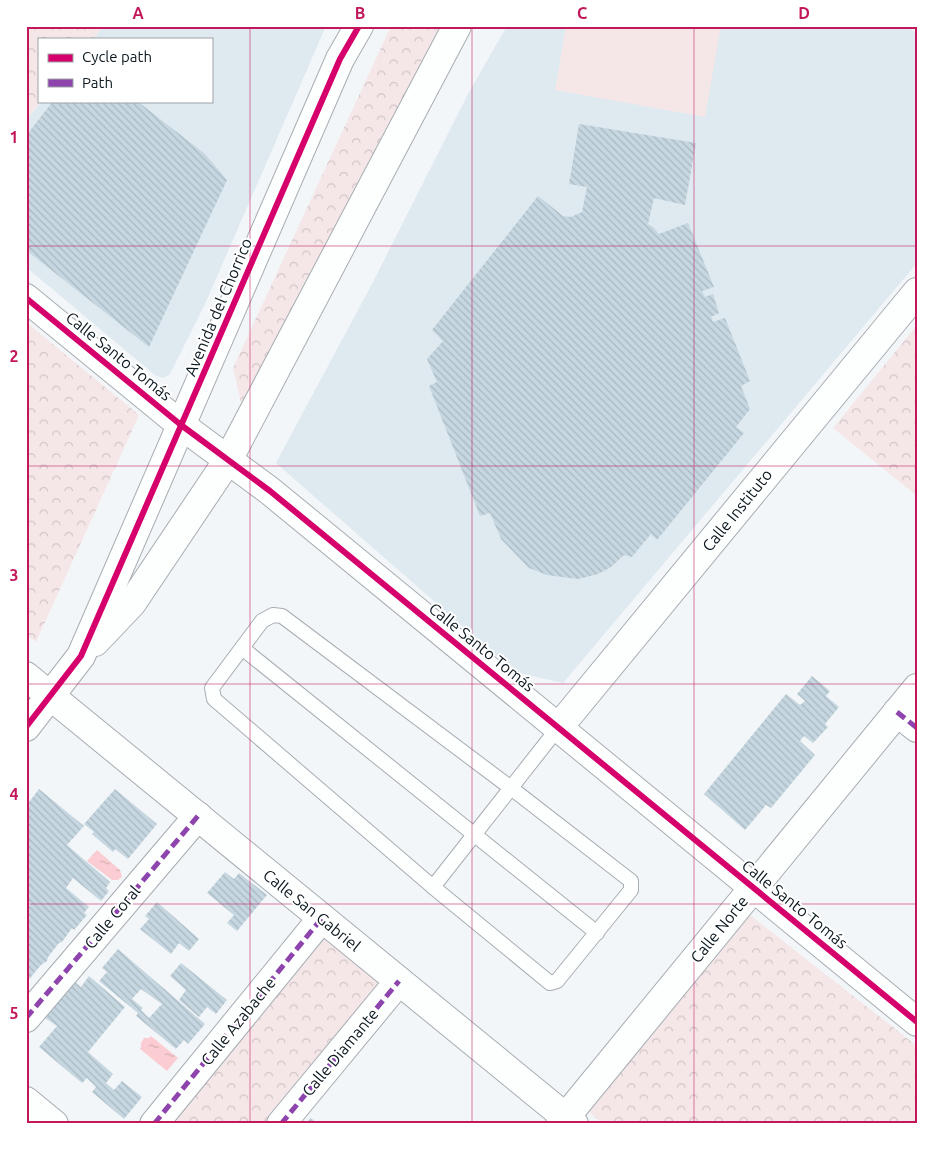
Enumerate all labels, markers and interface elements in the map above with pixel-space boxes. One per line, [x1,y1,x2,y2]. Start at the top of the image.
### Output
text: A [132,4,144,22]
text: B [355,4,365,22]
text: C [577,4,587,22]
text: D [798,4,810,22]
legend [38,38,212,102]
text: Cycle path [82,48,152,65]
text: Path [82,74,113,91]
text: 1 [9,128,19,146]
street label: Avenida del Chorrico [181,235,255,379]
street label: Calle Santo Tomás [63,308,175,404]
text: 2 [9,347,19,365]
street label: Calle Instituto [698,465,776,555]
text: 3 [9,566,19,584]
street label: Calle Santo Tomás [426,599,538,695]
text: 4 [9,785,19,803]
street label: Calle Santo Tomás [739,856,851,952]
street label: Calle San Gabriel [260,865,364,955]
street label: Calle Coral [81,882,143,952]
street label: Calle Norte [687,892,751,966]
street label: Calle Azabache [197,973,279,1069]
text: 5 [9,1004,19,1022]
street label: Calle Diamante [298,1005,382,1099]

